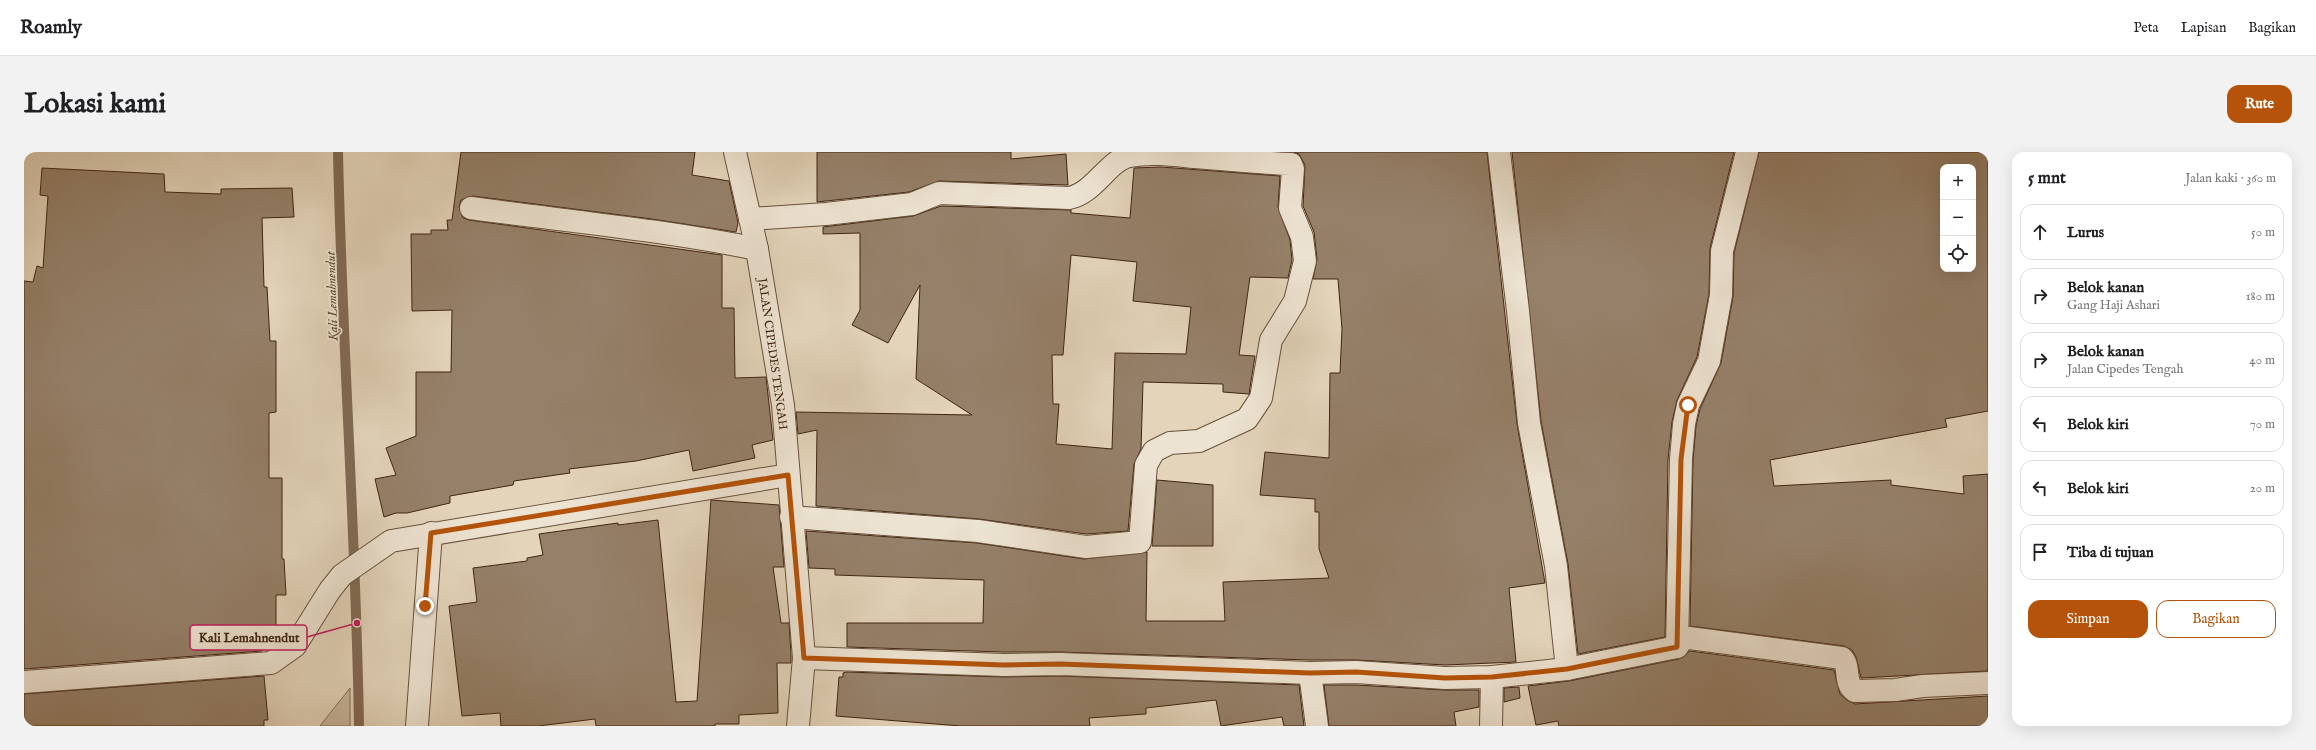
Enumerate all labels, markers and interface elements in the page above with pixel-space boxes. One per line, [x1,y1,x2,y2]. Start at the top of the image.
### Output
text: Roamly [20,16,82,40]
text: Peta [2133,19,2159,37]
text: Lapisan [2181,19,2226,37]
text: Bagikan [2248,19,2296,37]
button: Rute [2227,85,2292,123]
text: Lokasi kami [24,87,166,122]
map controls [1940,164,1976,272]
button: + [1940,164,1976,200]
text: 5 mnt [2028,168,2066,189]
text: Jalan kaki · 360 m [2185,170,2276,187]
button: − [1940,200,1976,236]
icon: ahead [2029,221,2051,243]
text: Lurus [2067,223,2104,242]
text: 50 m [2251,224,2275,241]
button: locate [1940,236,1976,272]
water label: Kali Lemahnendut [322,250,343,342]
street label: JALAN CIPEDES TENGAH [753,275,791,431]
text: Belok kanan [2067,278,2144,297]
icon: right [2029,285,2051,307]
text: 180 m [2246,288,2275,305]
text: Gang Haji Ashari [2067,297,2160,314]
text: Belok kanan [2067,342,2144,361]
icon: right [2029,349,2051,371]
text: 40 m [2249,352,2275,369]
text: Jalan Cipedes Tengah [2067,361,2183,378]
route start [1679,396,1697,414]
icon: left [2029,413,2051,435]
text: Belok kiri [2067,415,2129,434]
text: 70 m [2250,416,2275,433]
icon: left [2029,477,2051,499]
text: Belok kiri [2067,479,2129,498]
text: 20 m [2250,480,2275,497]
icon: arrive [2029,541,2051,563]
text: Tiba di tujuan [2067,543,2154,562]
route end [416,597,434,615]
button: Simpan [2028,600,2148,638]
button: Bagikan [2156,600,2276,638]
callout: Kali Lemahnendut [190,625,307,650]
text: Kali Lemahnendut [199,630,300,647]

